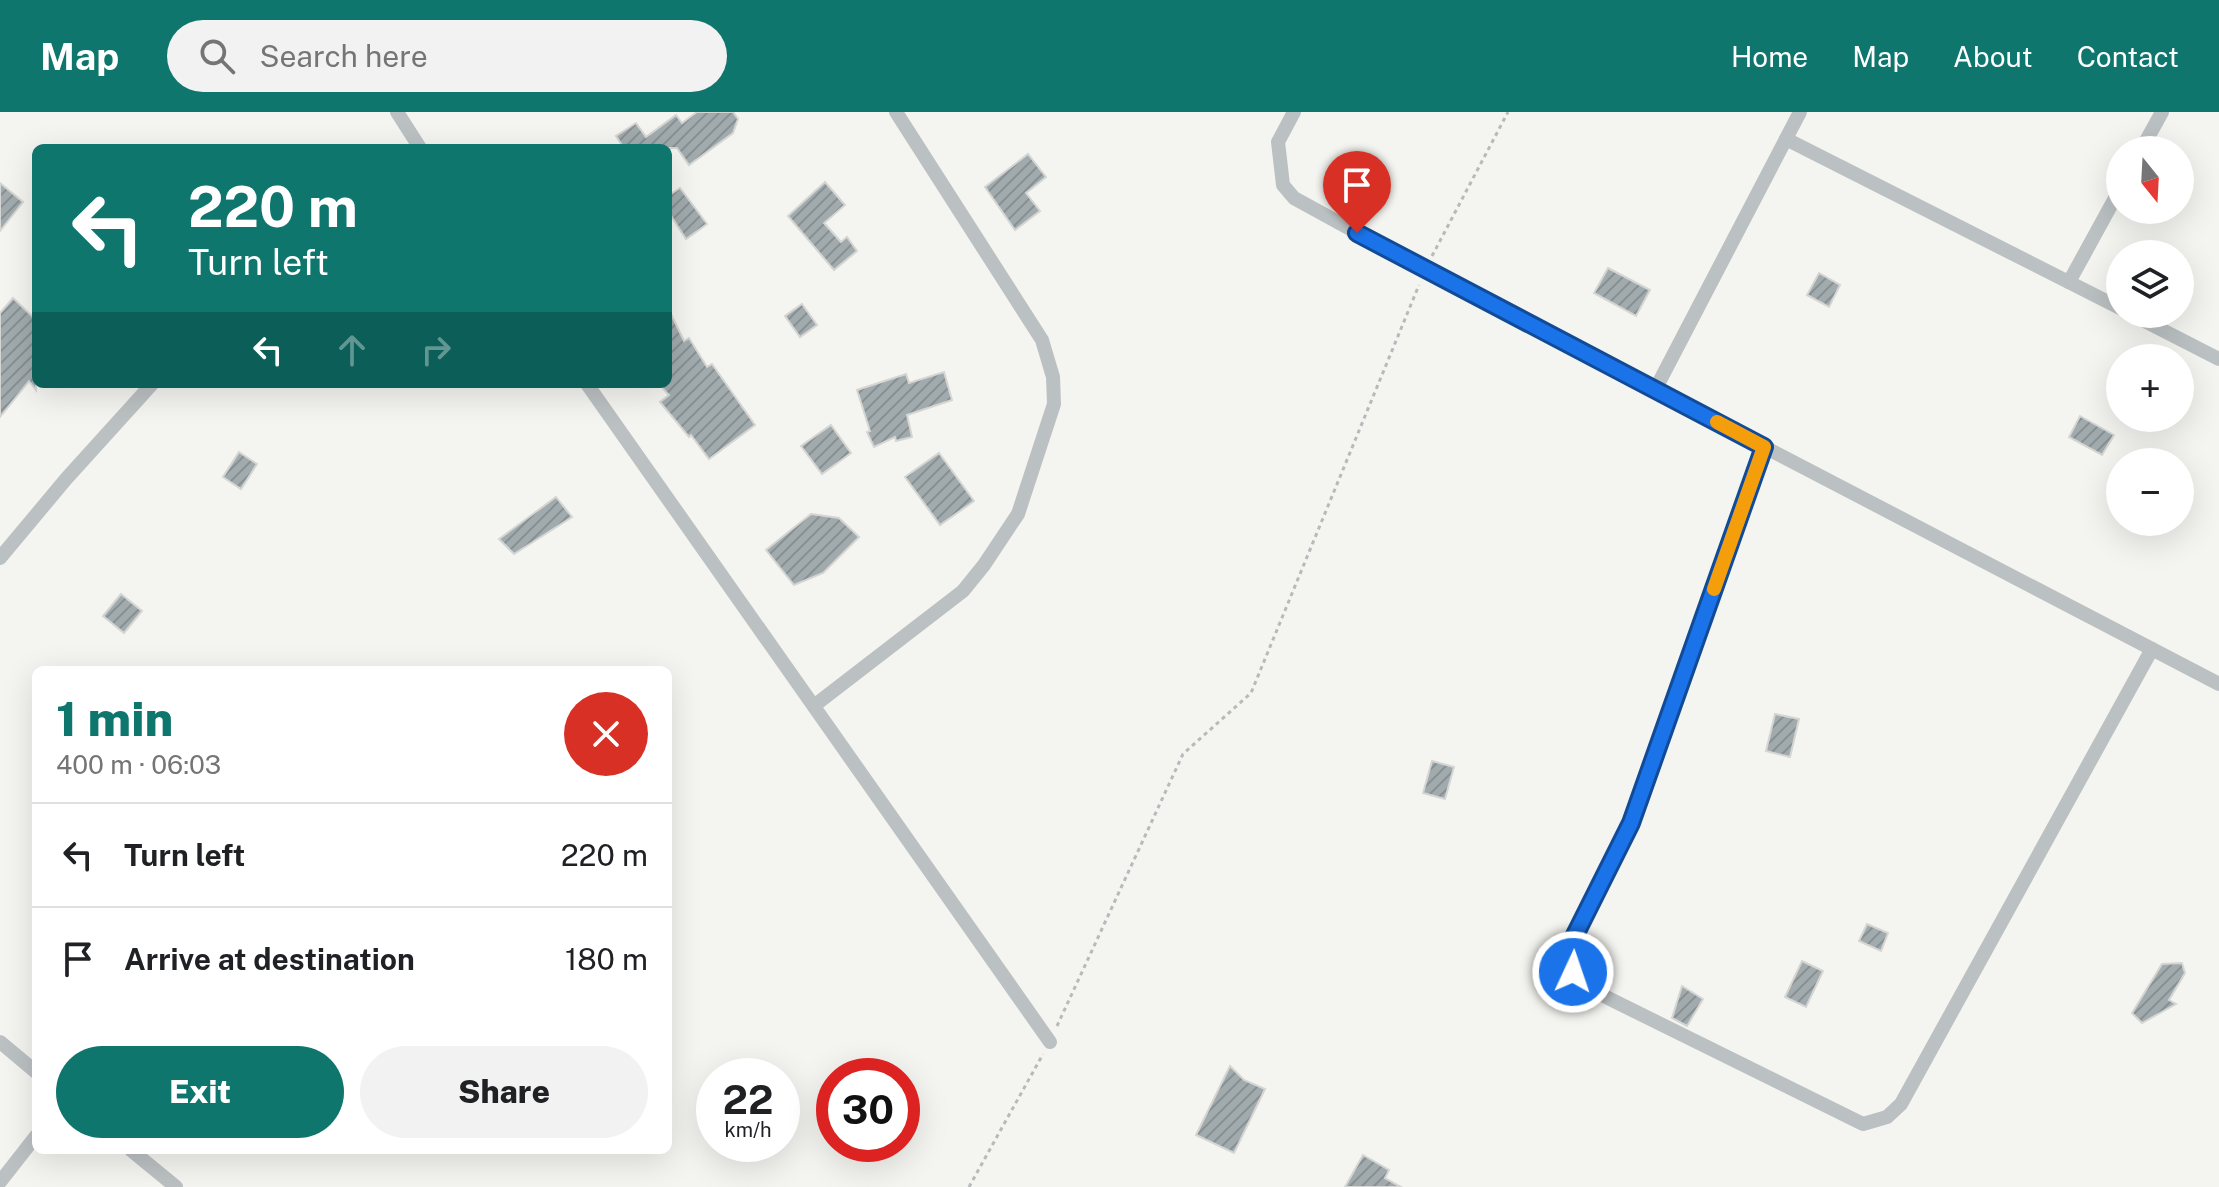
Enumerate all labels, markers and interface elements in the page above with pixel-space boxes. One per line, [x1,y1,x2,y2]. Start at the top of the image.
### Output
search box [167,20,727,92]
text: Map [40,34,119,79]
icon: search [195,34,239,78]
text: Search here [259,38,428,74]
text: Home [1731,40,1808,73]
text: Map [1852,40,1909,73]
text: About [1953,40,2033,73]
text: Contact [2077,40,2179,73]
north arrow [2106,136,2194,224]
map controls [2106,136,2194,536]
pin [1323,151,1391,233]
icon: arrive [1335,163,1379,207]
text: 220 m [188,174,358,240]
icon: left [56,176,160,280]
button: layers [2106,240,2194,328]
text: Turn left [188,241,329,283]
icon: left [246,328,290,372]
icon: ahead [330,328,374,372]
icon: right [414,328,458,372]
button: + [2106,344,2194,432]
button: − [2106,448,2194,536]
text: 1 min [56,690,173,747]
button: close [564,692,648,776]
text: 400 m · 06:03 [56,749,221,780]
icon: left [56,833,100,877]
text: Turn left [124,837,245,873]
text: 220 m [561,837,648,873]
position arrow [1531,930,1615,1014]
icon: arrive [56,937,100,981]
text: Arrive at destination [124,941,415,977]
text: 180 m [565,941,648,977]
button: Exit [56,1046,344,1138]
button: Share [360,1046,648,1138]
speed limit sign: 30 [816,1058,920,1162]
text: 22 [723,1076,773,1123]
text: km/h [724,1118,772,1142]

